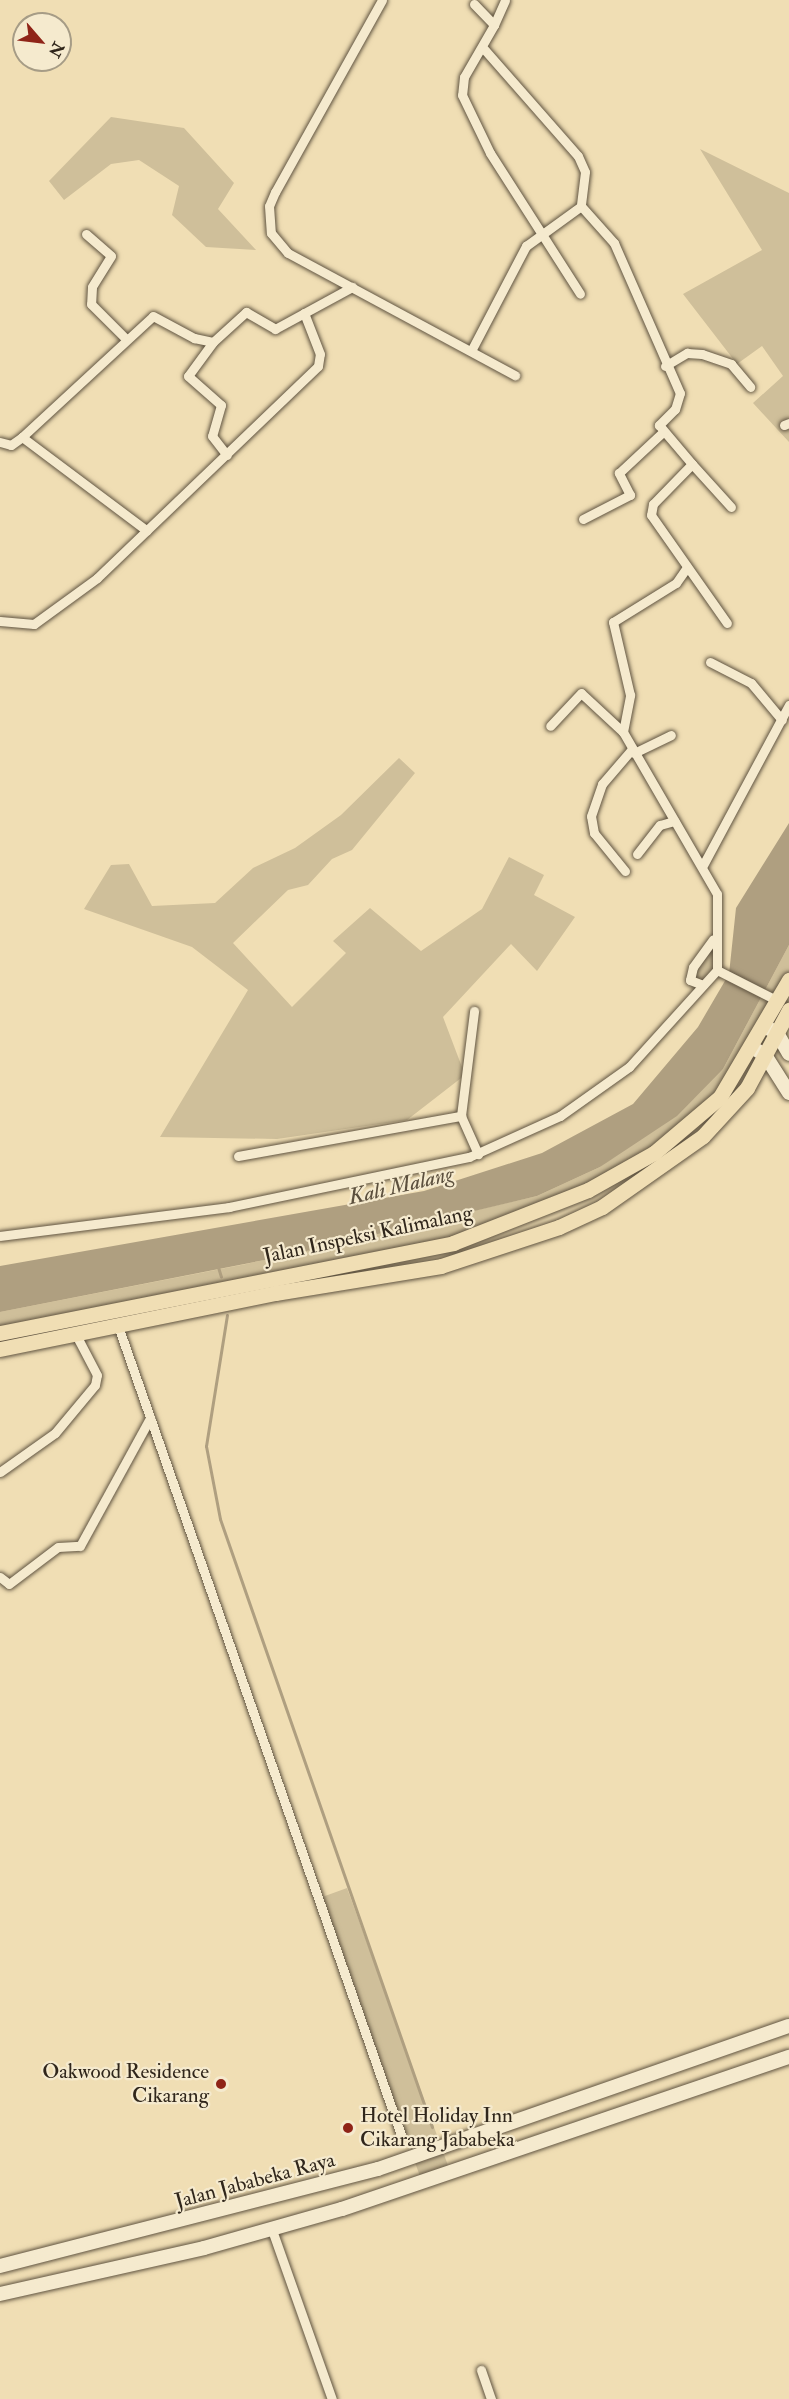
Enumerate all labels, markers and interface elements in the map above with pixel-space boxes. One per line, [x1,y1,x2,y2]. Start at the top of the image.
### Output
north arrow [12,12,72,72]
text: N [44,38,68,61]
water label: Kali Malang [346,1161,456,1211]
street label: Jalan Inspeksi Kalimalang [261,1201,475,1269]
place label: Oakwood Residence Cikarang [42,2059,209,2109]
marker: Oakwood Residence Cikarang [214,2077,228,2091]
place label: Hotel Holiday Inn Cikarang Jababeka [360,2103,515,2153]
marker: Hotel Holiday Inn Cikarang Jababeka [341,2121,355,2135]
street label: Jalan Jababeka Raya [172,2147,338,2215]

